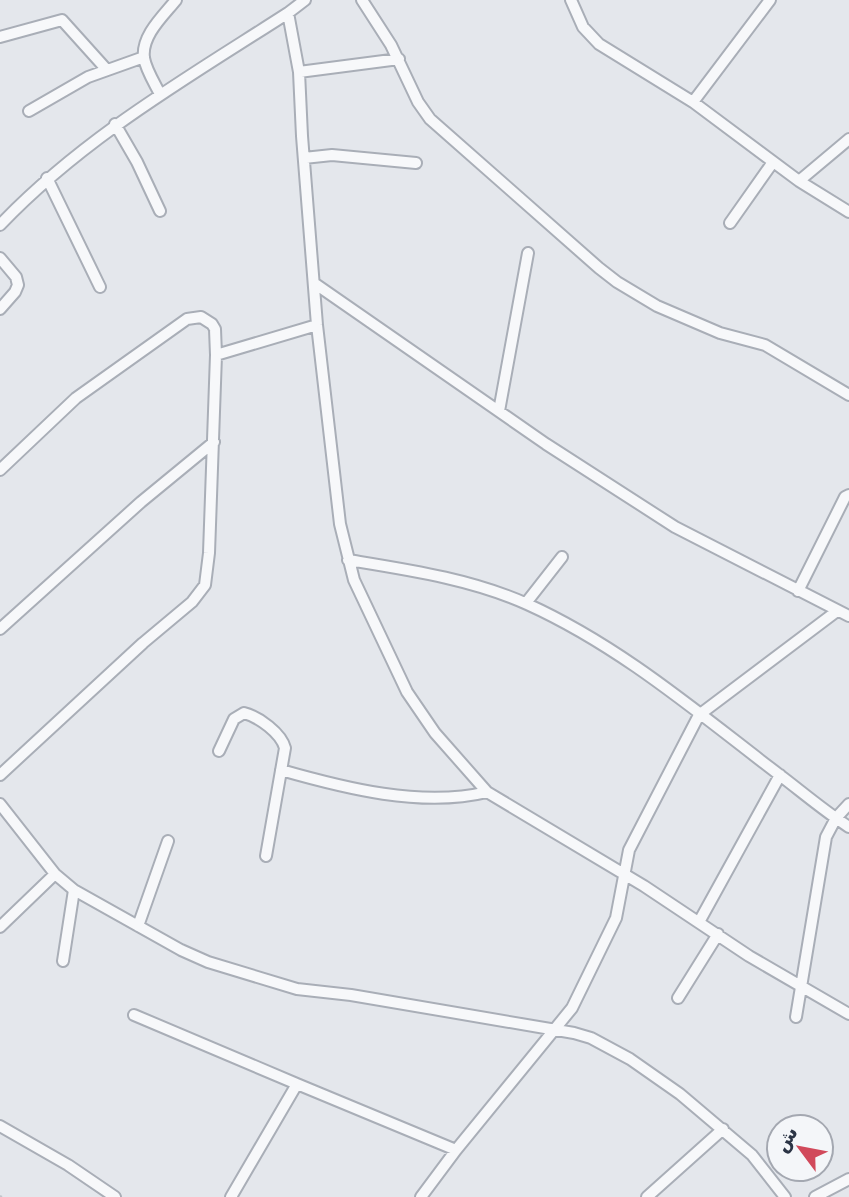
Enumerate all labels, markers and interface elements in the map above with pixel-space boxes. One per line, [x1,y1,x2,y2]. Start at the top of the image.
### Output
north arrow [765,1113,835,1183]
text: ش [769,1122,803,1156]

